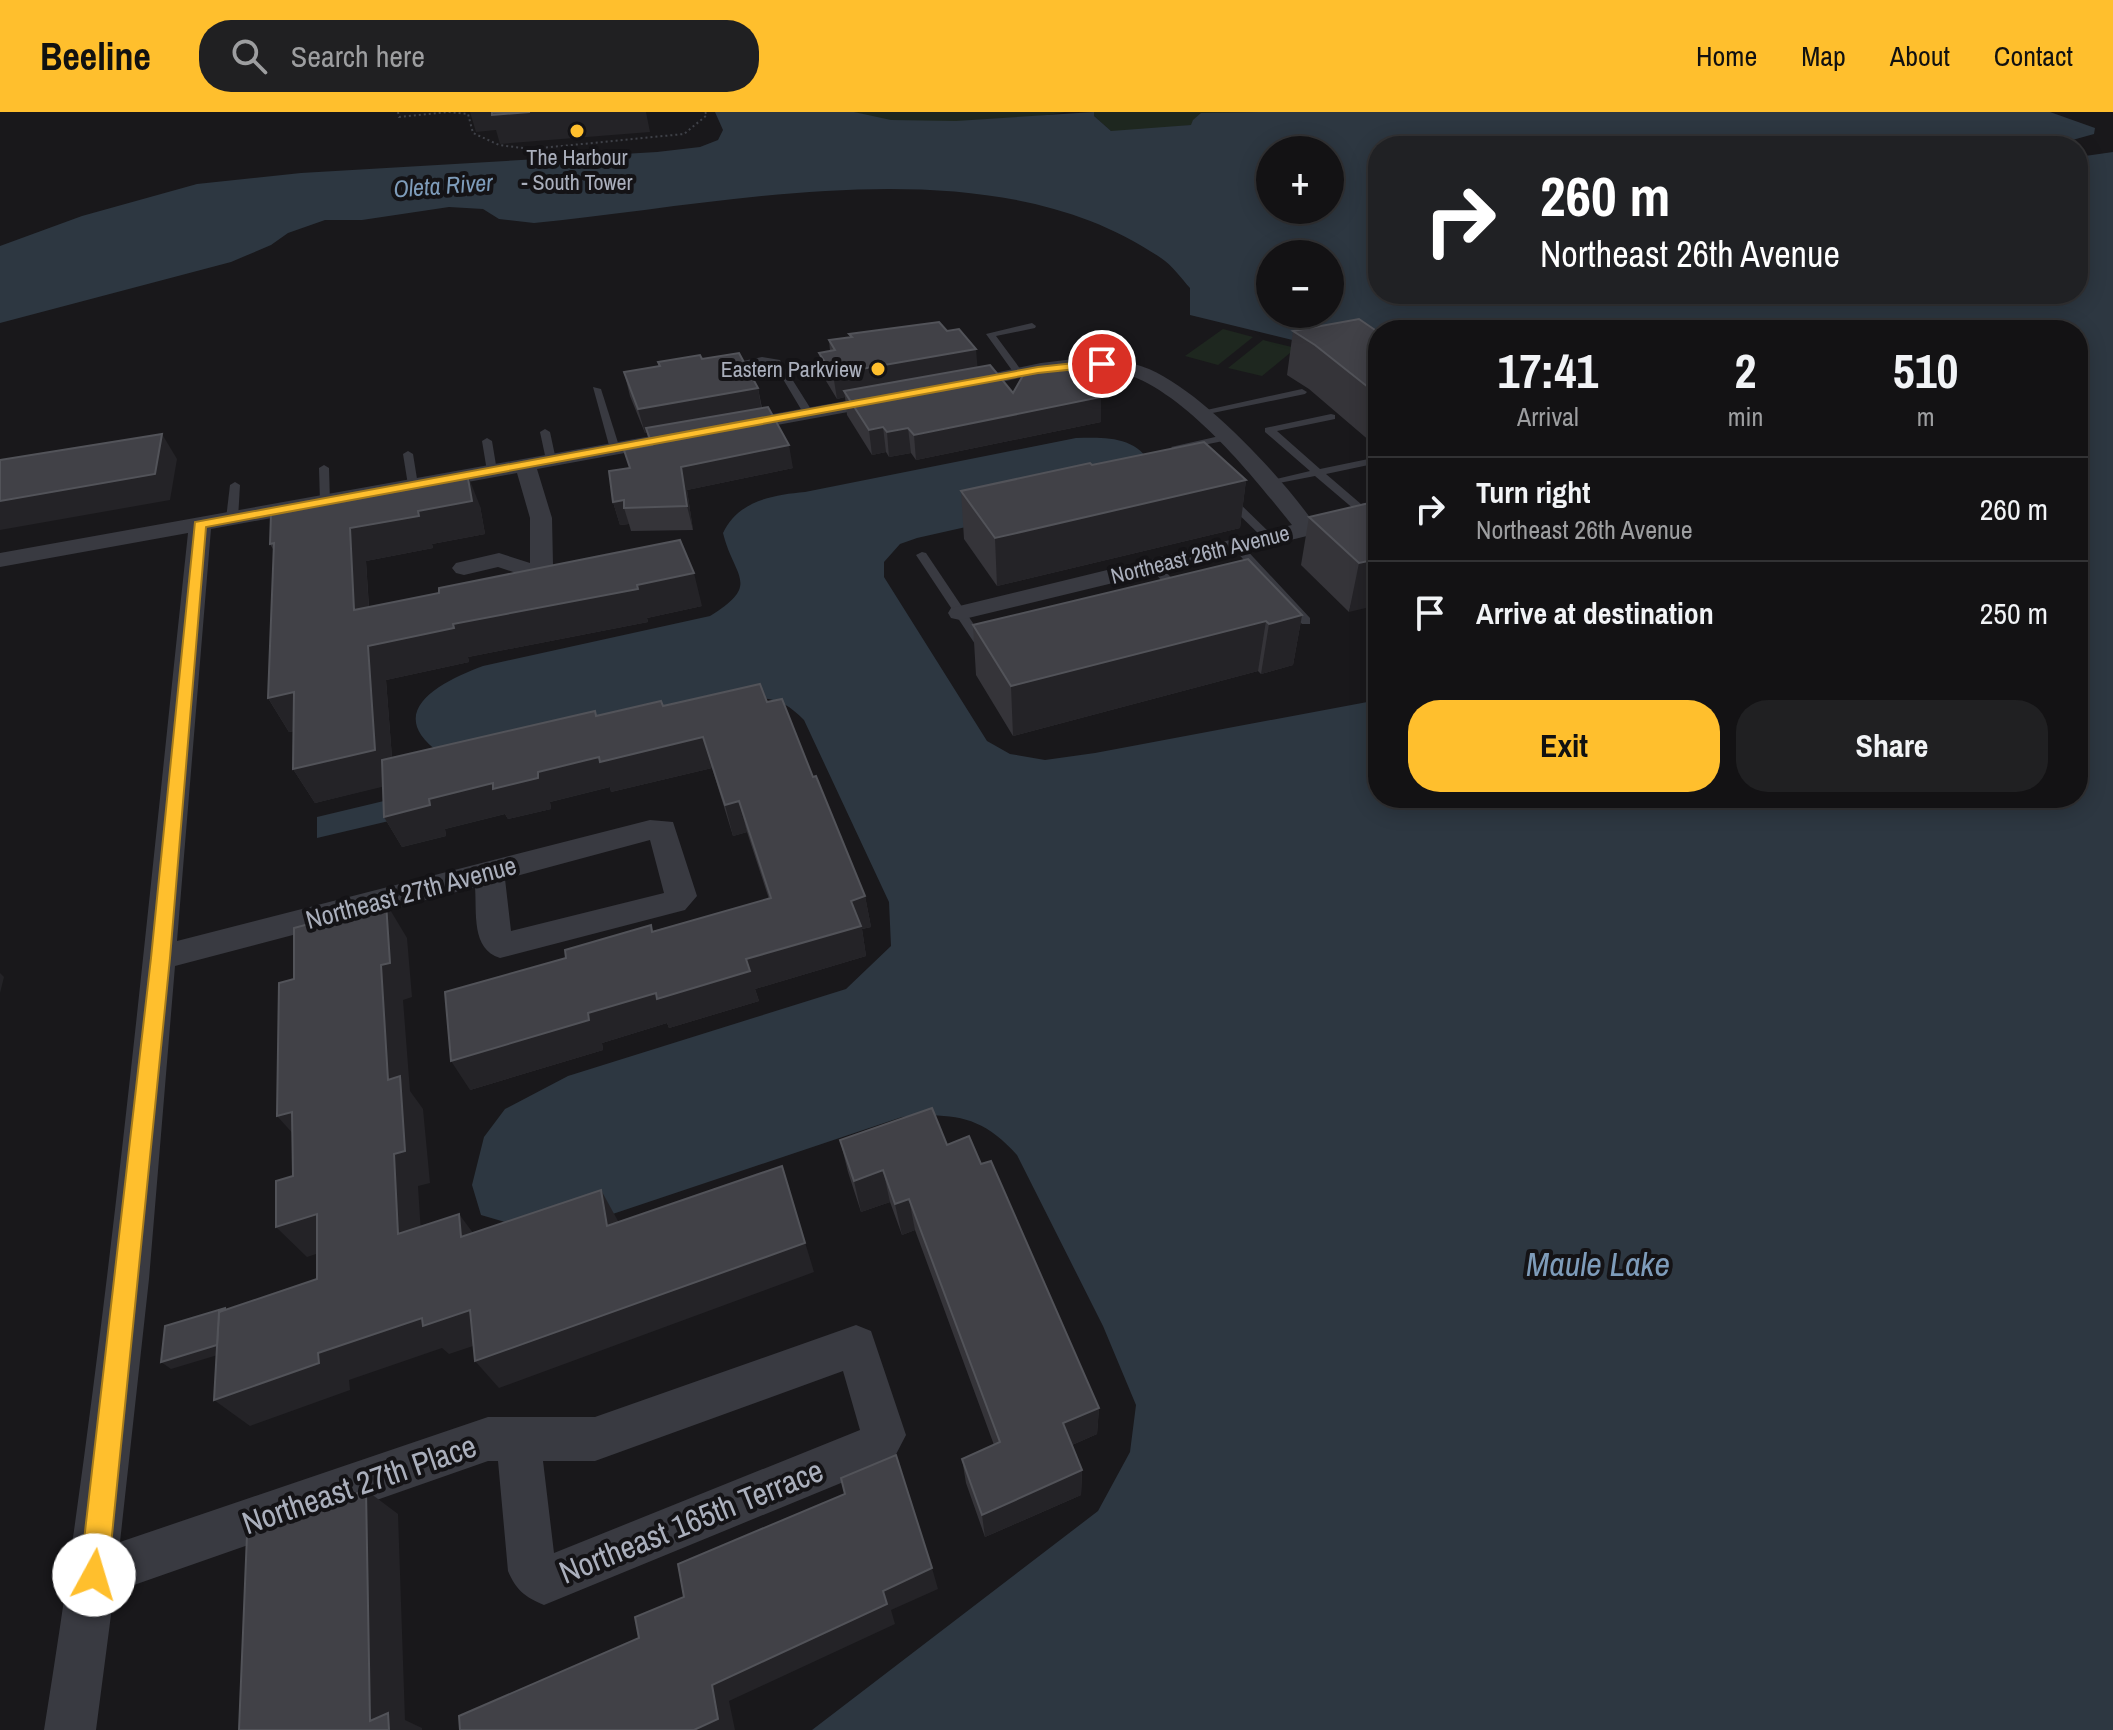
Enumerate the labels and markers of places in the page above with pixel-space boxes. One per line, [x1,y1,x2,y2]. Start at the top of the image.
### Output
marker: The Harbour - South Tower [568,122,586,140]
place label: The Harbour - South Tower [522,142,633,197]
pin [1068,330,1136,398]
place label: Eastern Parkview [721,354,862,384]
marker: Eastern Parkview [869,360,887,378]

